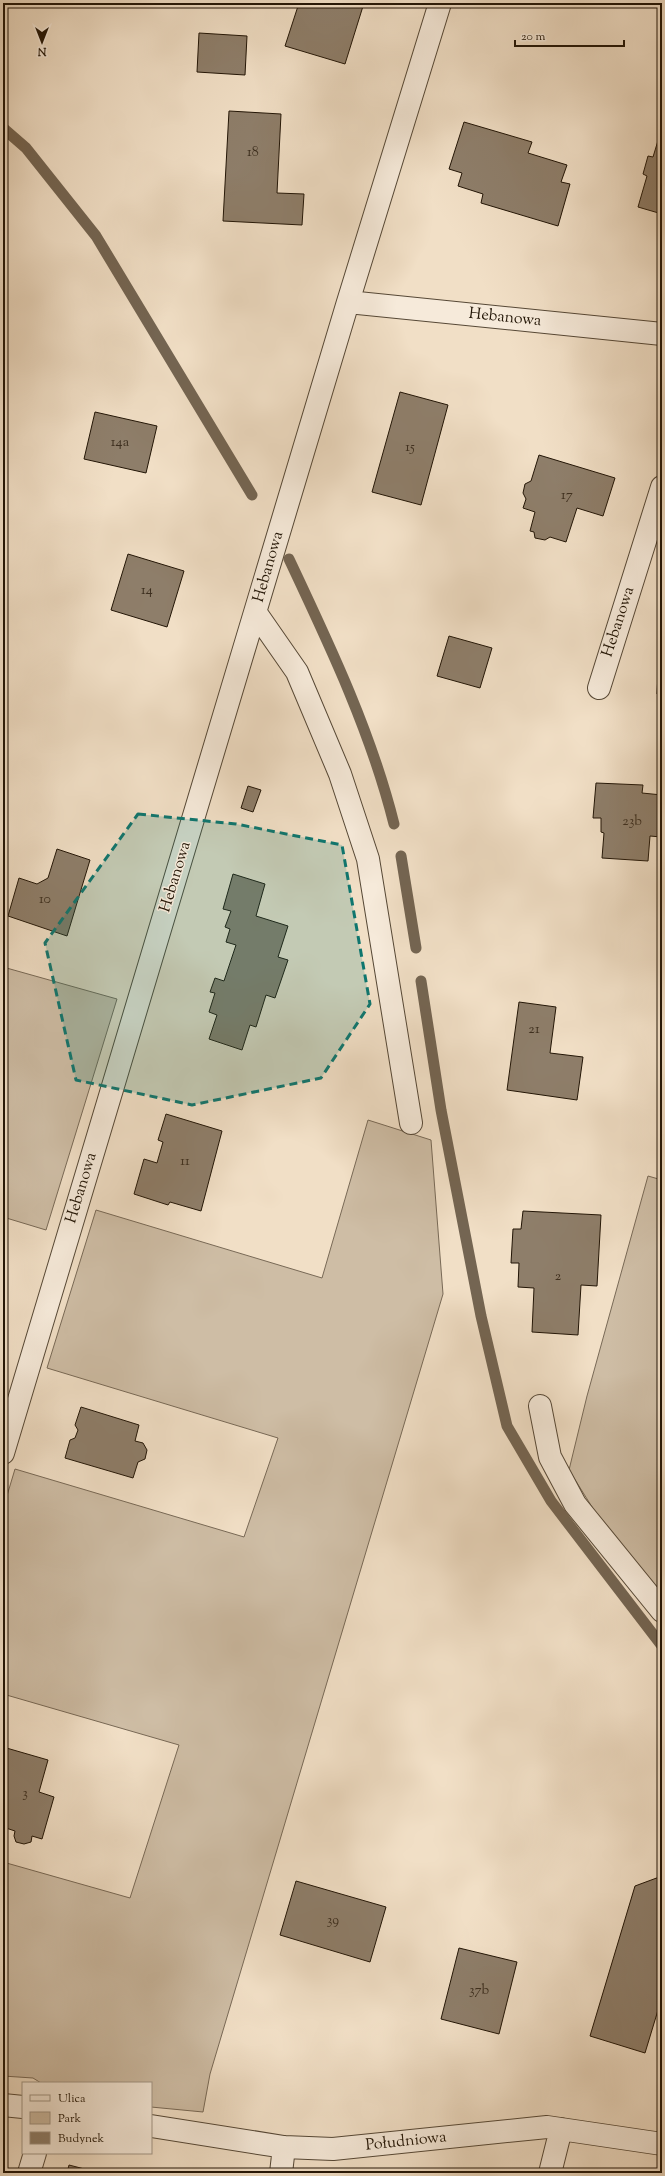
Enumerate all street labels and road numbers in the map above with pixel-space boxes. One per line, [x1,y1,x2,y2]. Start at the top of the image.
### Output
street label: Hebanowa [467,303,543,333]
street label: Hebanowa [248,528,290,605]
street label: Hebanowa [597,583,641,660]
street label: Hebanowa [154,838,198,915]
street label: Hebanowa [60,1149,104,1226]
street label: Południowa [364,2126,448,2158]

